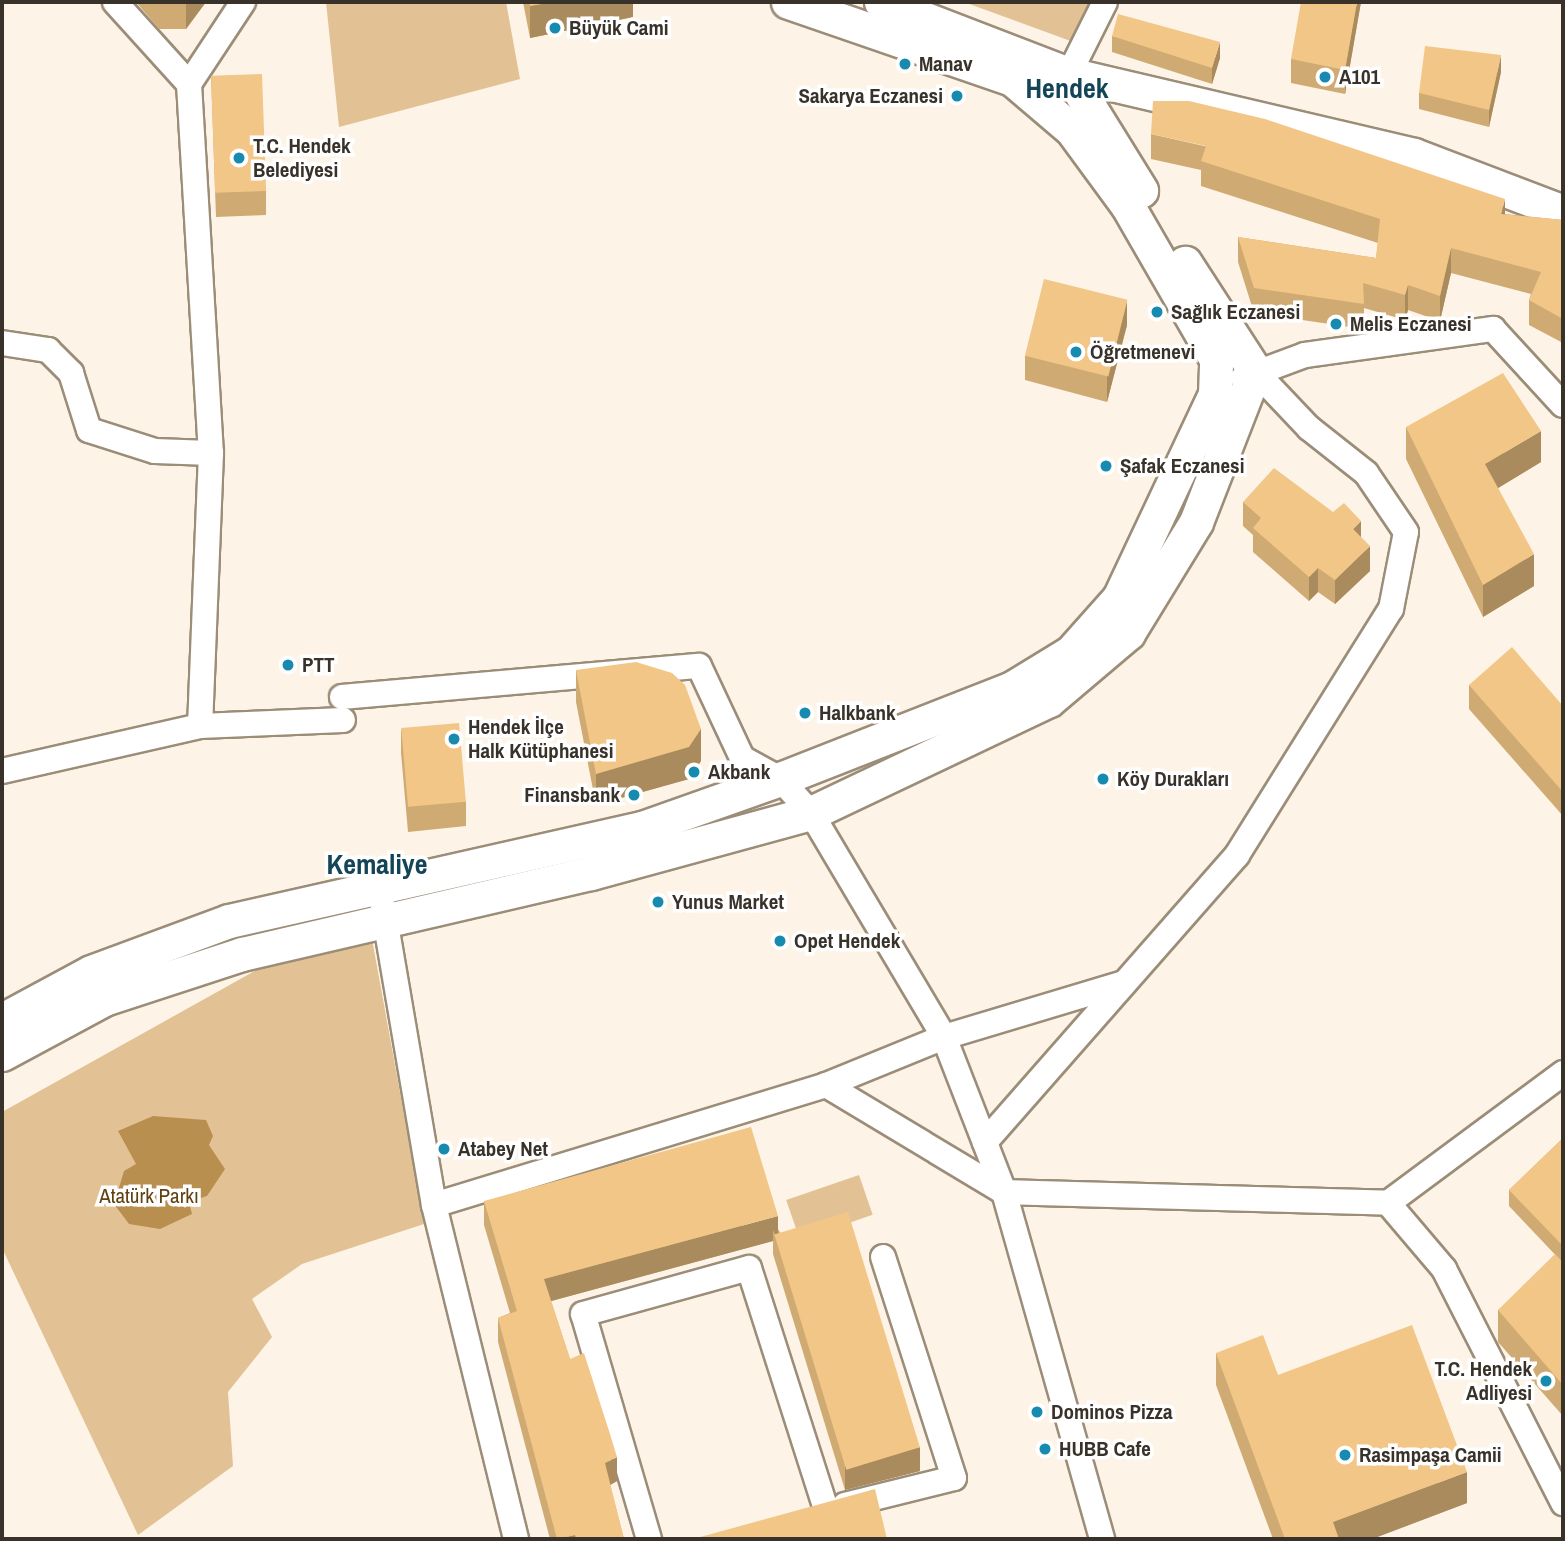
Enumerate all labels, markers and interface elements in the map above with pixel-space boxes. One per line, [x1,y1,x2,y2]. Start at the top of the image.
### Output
place label: Büyük Cami [569,15,669,41]
marker: Büyük Cami [547,20,563,36]
place label: Manav [919,51,973,77]
marker: Manav [897,56,913,72]
place label: A101 [1339,64,1380,90]
marker: A101 [1317,69,1333,85]
district label: Hendek [1026,71,1108,105]
place label: Sakarya Eczanesi [798,83,943,109]
marker: Sakarya Eczanesi [949,88,965,104]
place label: T.C. Hendek Belediyesi [253,133,351,183]
marker: T.C. Hendek Belediyesi [231,150,247,166]
place label: Sağlık Eczanesi [1171,299,1300,325]
marker: Sağlık Eczanesi [1149,304,1165,320]
place label: Melis Eczanesi [1350,311,1472,337]
marker: Melis Eczanesi [1328,316,1344,332]
place label: Öğretmenevi [1090,339,1195,365]
marker: Öğretmenevi [1068,344,1084,360]
place label: Şafak Eczanesi [1120,453,1244,479]
marker: Şafak Eczanesi [1098,458,1114,474]
place label: PTT [302,652,335,678]
marker: PTT [280,657,296,673]
place label: Halkbank [819,700,896,726]
marker: Halkbank [797,705,813,721]
place label: Hendek İlçe Halk Kütüphanesi [468,714,613,764]
marker: Hendek İlçe Halk Kütüphanesi [446,731,462,747]
place label: Akbank [708,759,770,785]
marker: Akbank [686,764,702,780]
place label: Köy Durakları [1117,766,1229,792]
marker: Köy Durakları [1095,771,1111,787]
place label: Finansbank [524,782,620,808]
marker: Finansbank [626,787,642,803]
district label: Kemaliye [327,847,427,881]
place label: Yunus Market [672,889,784,915]
marker: Yunus Market [650,894,666,910]
place label: Opet Hendek [794,928,900,954]
marker: Opet Hendek [772,933,788,949]
place label: Atabey Net [458,1136,548,1162]
marker: Atabey Net [436,1141,452,1157]
park label: Atatürk Parkı [99,1183,199,1209]
place label: T.C. Hendek Adliyesi [1434,1356,1532,1406]
marker: T.C. Hendek Adliyesi [1538,1373,1554,1389]
place label: Dominos Pizza [1051,1399,1173,1425]
marker: Dominos Pizza [1029,1404,1045,1420]
place label: HUBB Cafe [1059,1436,1151,1462]
marker: HUBB Cafe [1037,1441,1053,1457]
place label: Rasimpaşa Camii [1359,1442,1502,1468]
marker: Rasimpaşa Camii [1337,1447,1353,1463]

